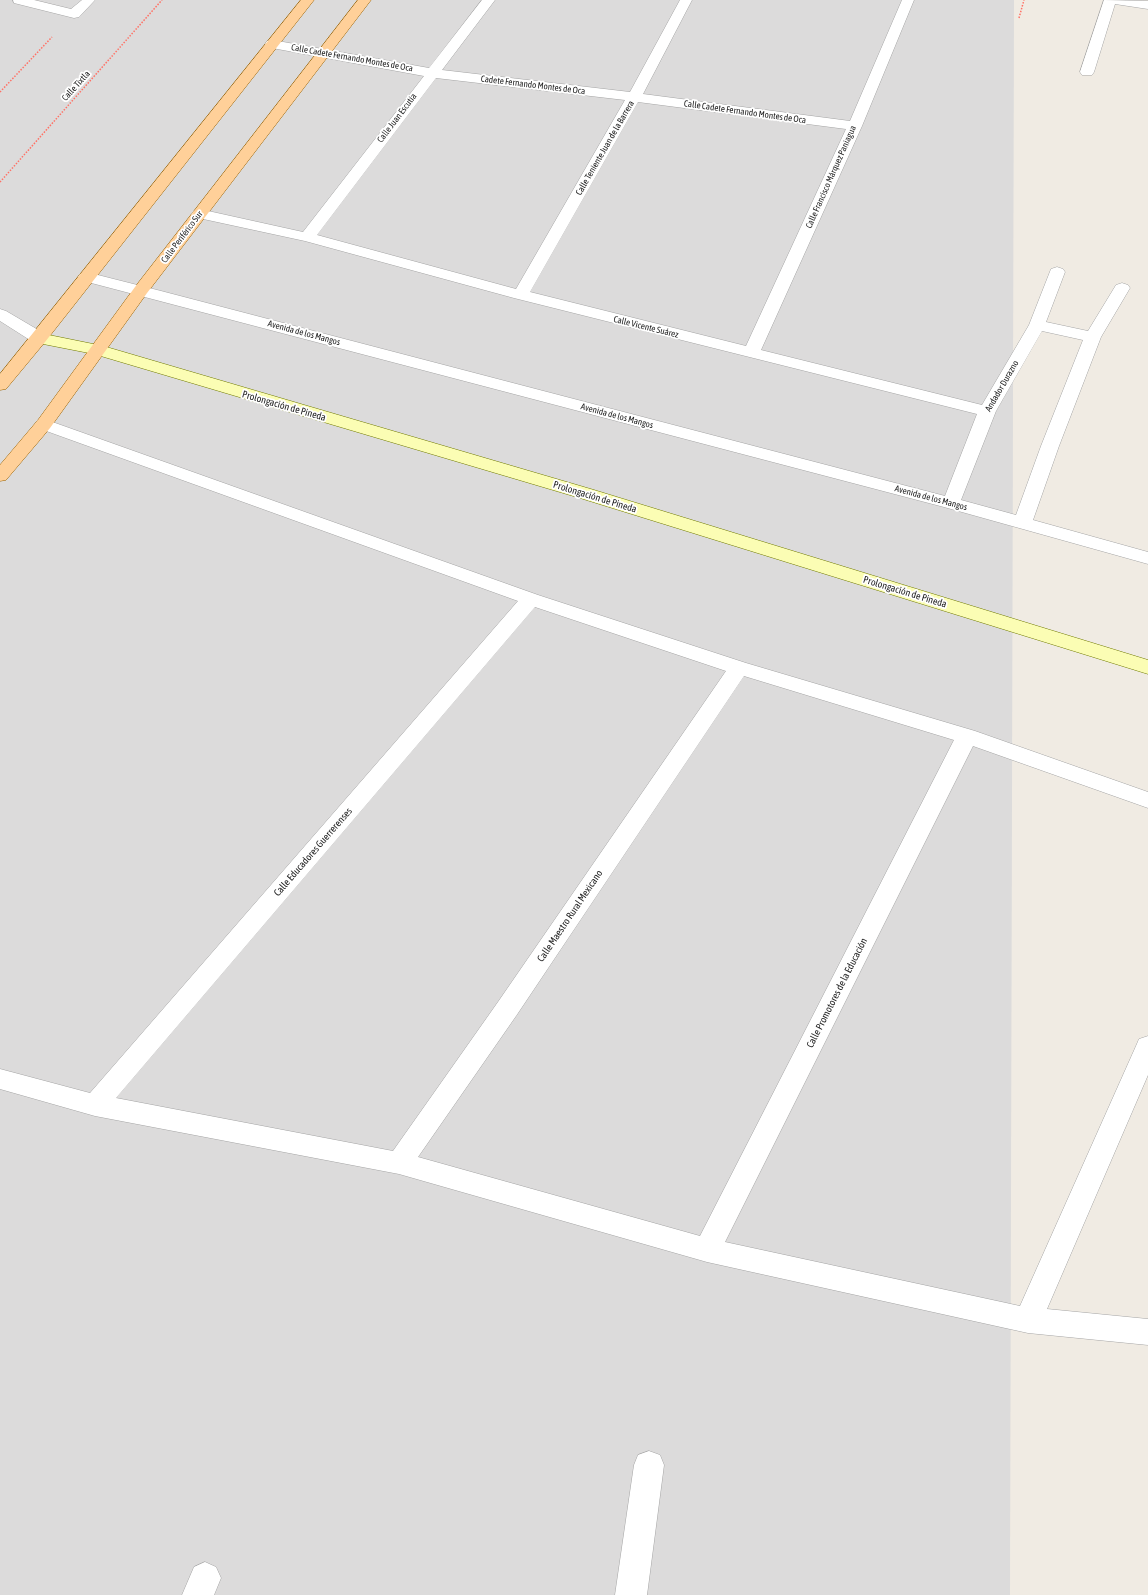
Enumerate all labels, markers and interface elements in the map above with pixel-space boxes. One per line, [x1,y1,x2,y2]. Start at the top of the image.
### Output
street label: Calle Cadete Fernando Montes de Oca [290,42,414,74]
street label: Calle Tixtla [60,69,92,103]
street label: Cadete Fernando Montes de Oca [480,73,586,97]
street label: Calle Juan Escutia [375,91,419,145]
street label: Calle Cadete Fernando Montes de Oca [683,98,807,126]
street label: Calle Teniente Juan de la Barrera [573,99,637,197]
street label: Calle Francisco Márquez Paniagua [803,124,859,230]
street label: Calle Periférico Sur [159,209,205,265]
street label: Calle Vicente Suárez [612,314,680,340]
street label: Avenida de los Mangos [267,318,341,348]
street label: Andador Durazno [983,358,1021,414]
street label: Prolongación de Pineda [241,388,327,424]
street label: Avenida de los Mangos [580,401,654,431]
street label: Prolongación de Pineda [552,479,638,515]
street label: Avenida de los Mangos [894,483,968,513]
street label: Prolongación de Pineda [862,574,948,610]
street label: Calle Educadores Guerrerenses [271,805,355,899]
street label: Calle Maestro Rural Mexicano [535,868,605,964]
street label: Calle Promotores de la Educación [804,936,870,1050]

